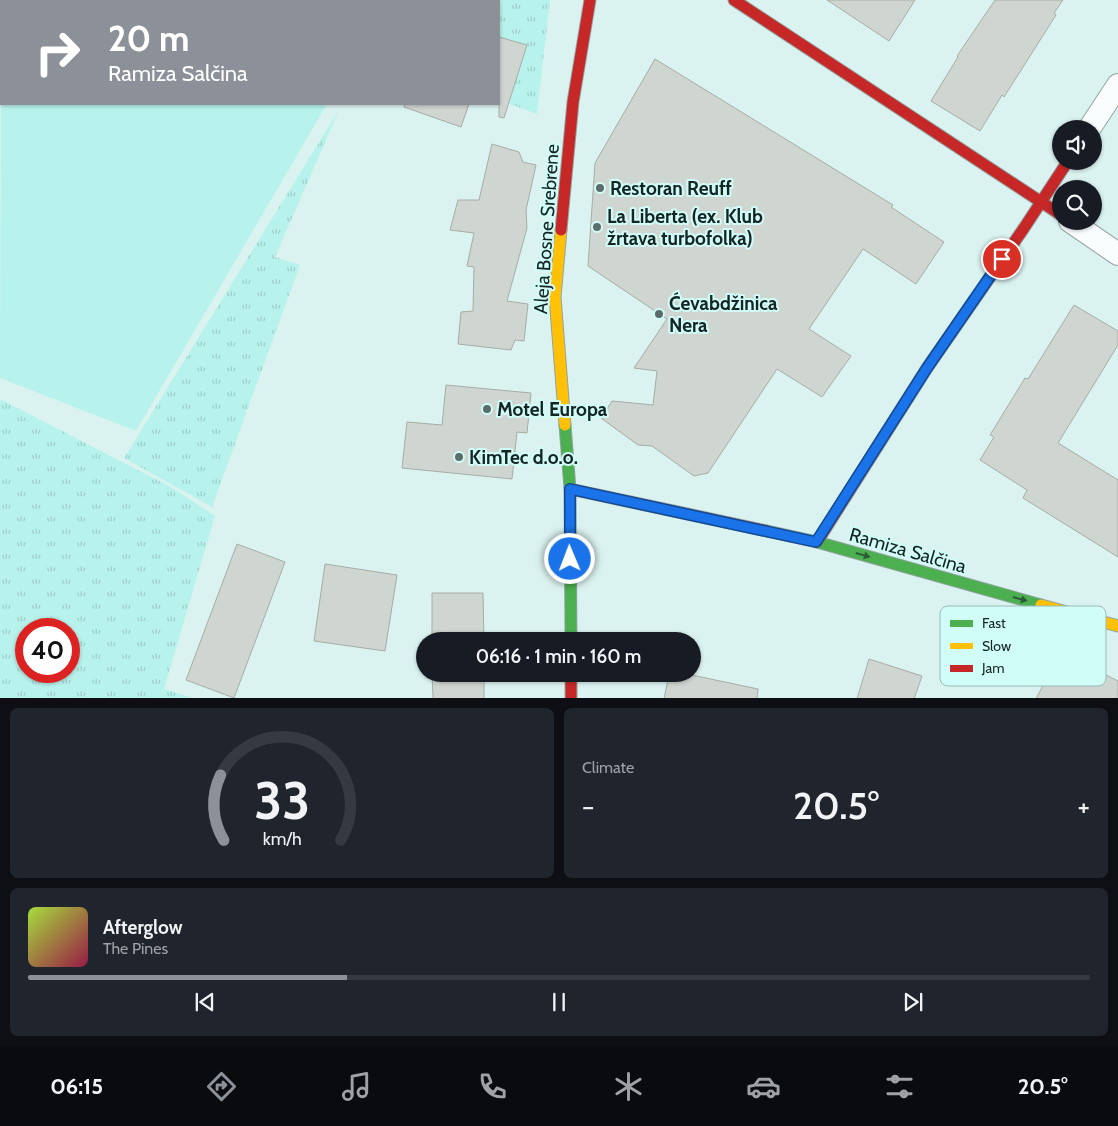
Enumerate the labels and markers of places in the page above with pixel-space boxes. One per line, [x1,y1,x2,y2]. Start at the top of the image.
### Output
place label: Restoran Reuff [610,177,732,200]
marker: Restoran Reuff [594,182,606,194]
place label: La Liberta (ex. Klub žrtava turbofolka) [607,205,763,250]
marker: La Liberta (ex. Klub žrtava turbofolka) [591,221,603,233]
pin [981,238,1023,280]
place label: Ćevabdžinica Nera [669,291,778,337]
marker: Ćevabdžinica Nera [653,308,665,320]
place label: Motel Europa [497,398,608,421]
marker: Motel Europa [481,403,493,415]
place label: KimTec d.o.o. [469,446,578,469]
marker: KimTec d.o.o. [453,451,465,463]

